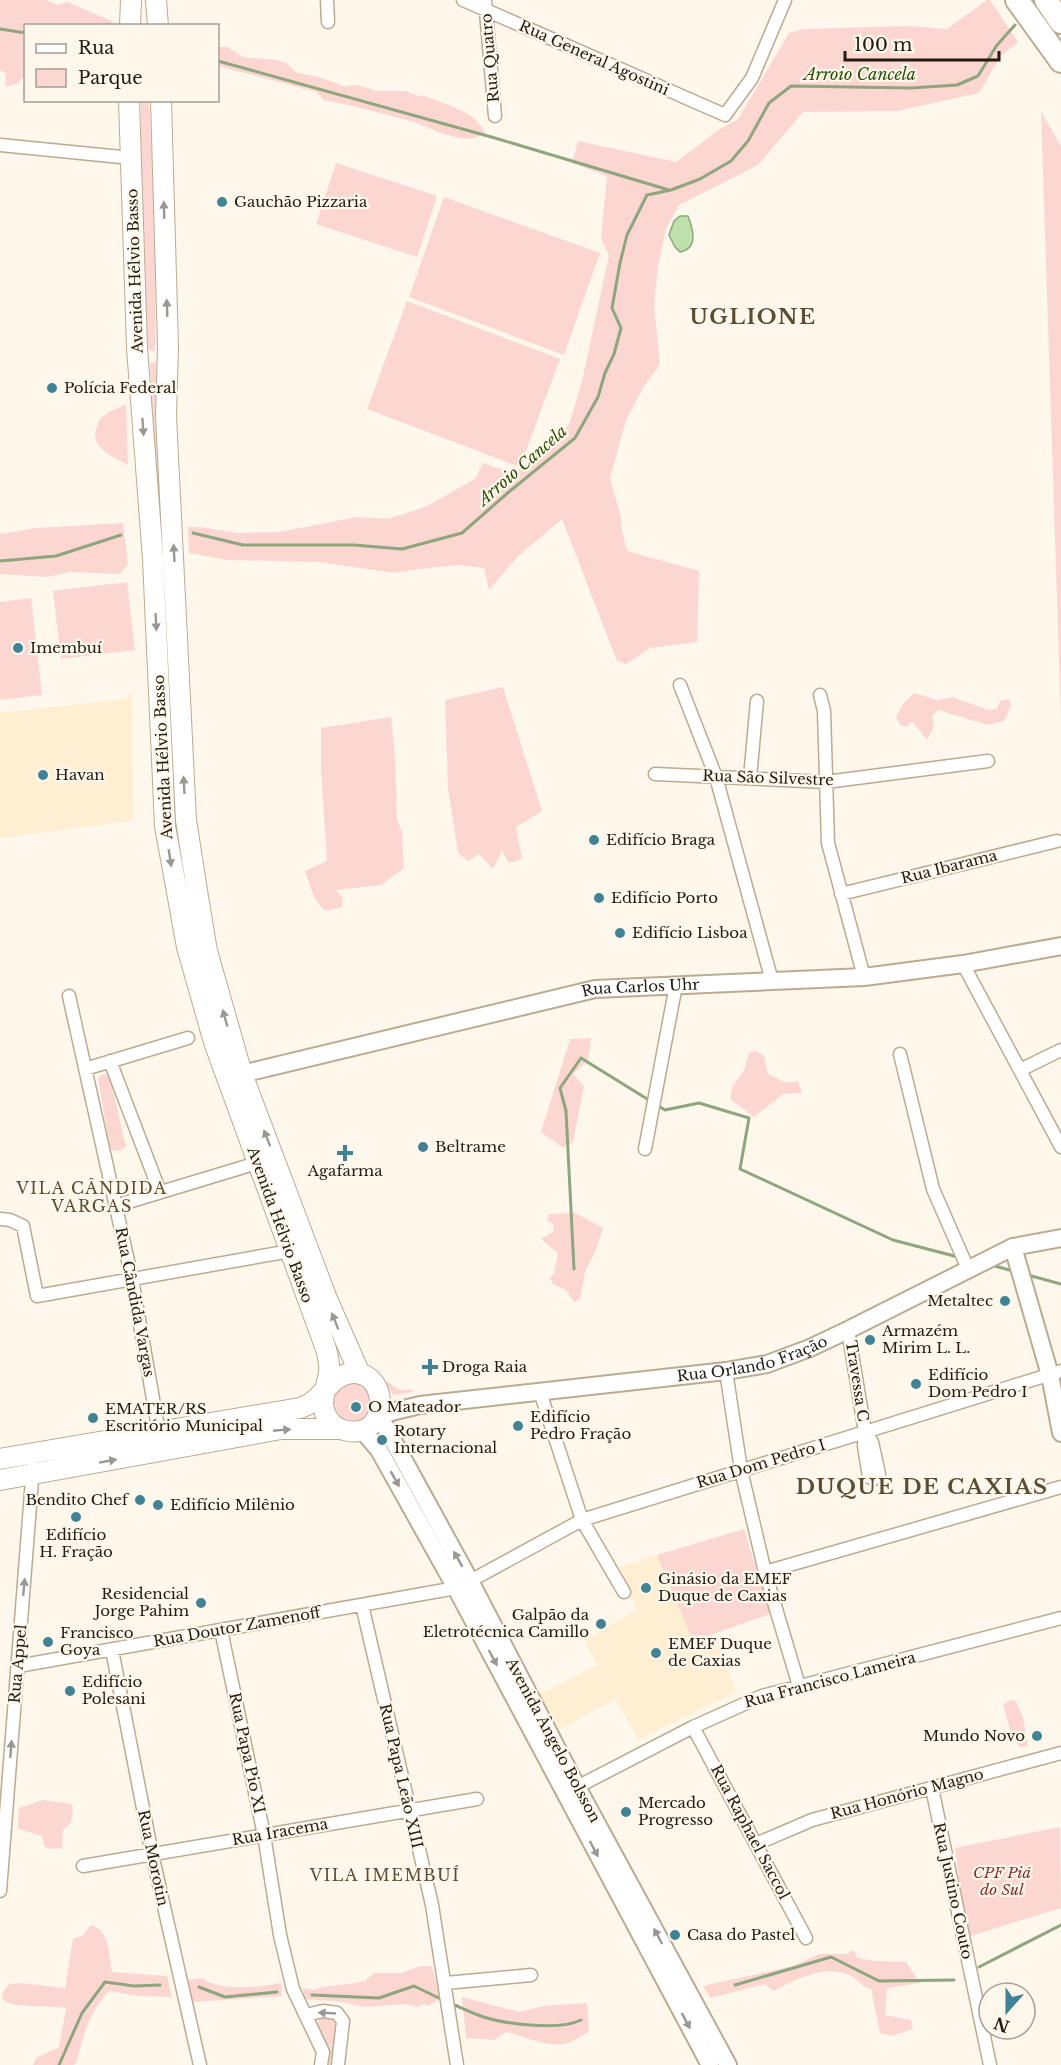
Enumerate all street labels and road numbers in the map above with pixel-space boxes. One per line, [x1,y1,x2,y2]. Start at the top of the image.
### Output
street label: Rua Quatro [476,13,503,103]
street label: Rua General Agostini [516,16,672,99]
street label: Avenida Hélvio Basso [122,188,147,355]
street label: Avenida Hélvio Basso [149,674,176,841]
street label: Rua São Silvestre [702,766,834,789]
street label: Rua Ibarama [899,845,1000,888]
street label: Rua Carlos Uhr [580,974,701,1001]
street label: Avenida Hélvio Basso [243,1143,318,1306]
street label: Rua Cândida Vargas [112,1225,159,1379]
street label: Rua Orlando Fração [676,1331,830,1385]
street label: Travessa C [842,1339,873,1423]
street label: Rua Dom Pedro I [694,1435,828,1492]
street label: Rua Doutor Zamenoff [152,1602,324,1651]
street label: Rua Appel [5,1624,30,1704]
street label: Rua Francisco Lameira [742,1647,918,1712]
street label: Avenida Ângelo Bolsson [501,1653,605,1825]
street label: Rua Papa Pio XI [225,1691,270,1815]
street label: Rua Papa Leão XIII [376,1702,427,1850]
street label: Rua Raphael Saccol [707,1761,794,1902]
street label: Rua Honório Magno [828,1764,986,1823]
street label: Rua Morotin [134,1808,173,1908]
street label: Rua Iracema [230,1814,330,1849]
street label: Rua Justino Couto [930,1821,977,1961]

